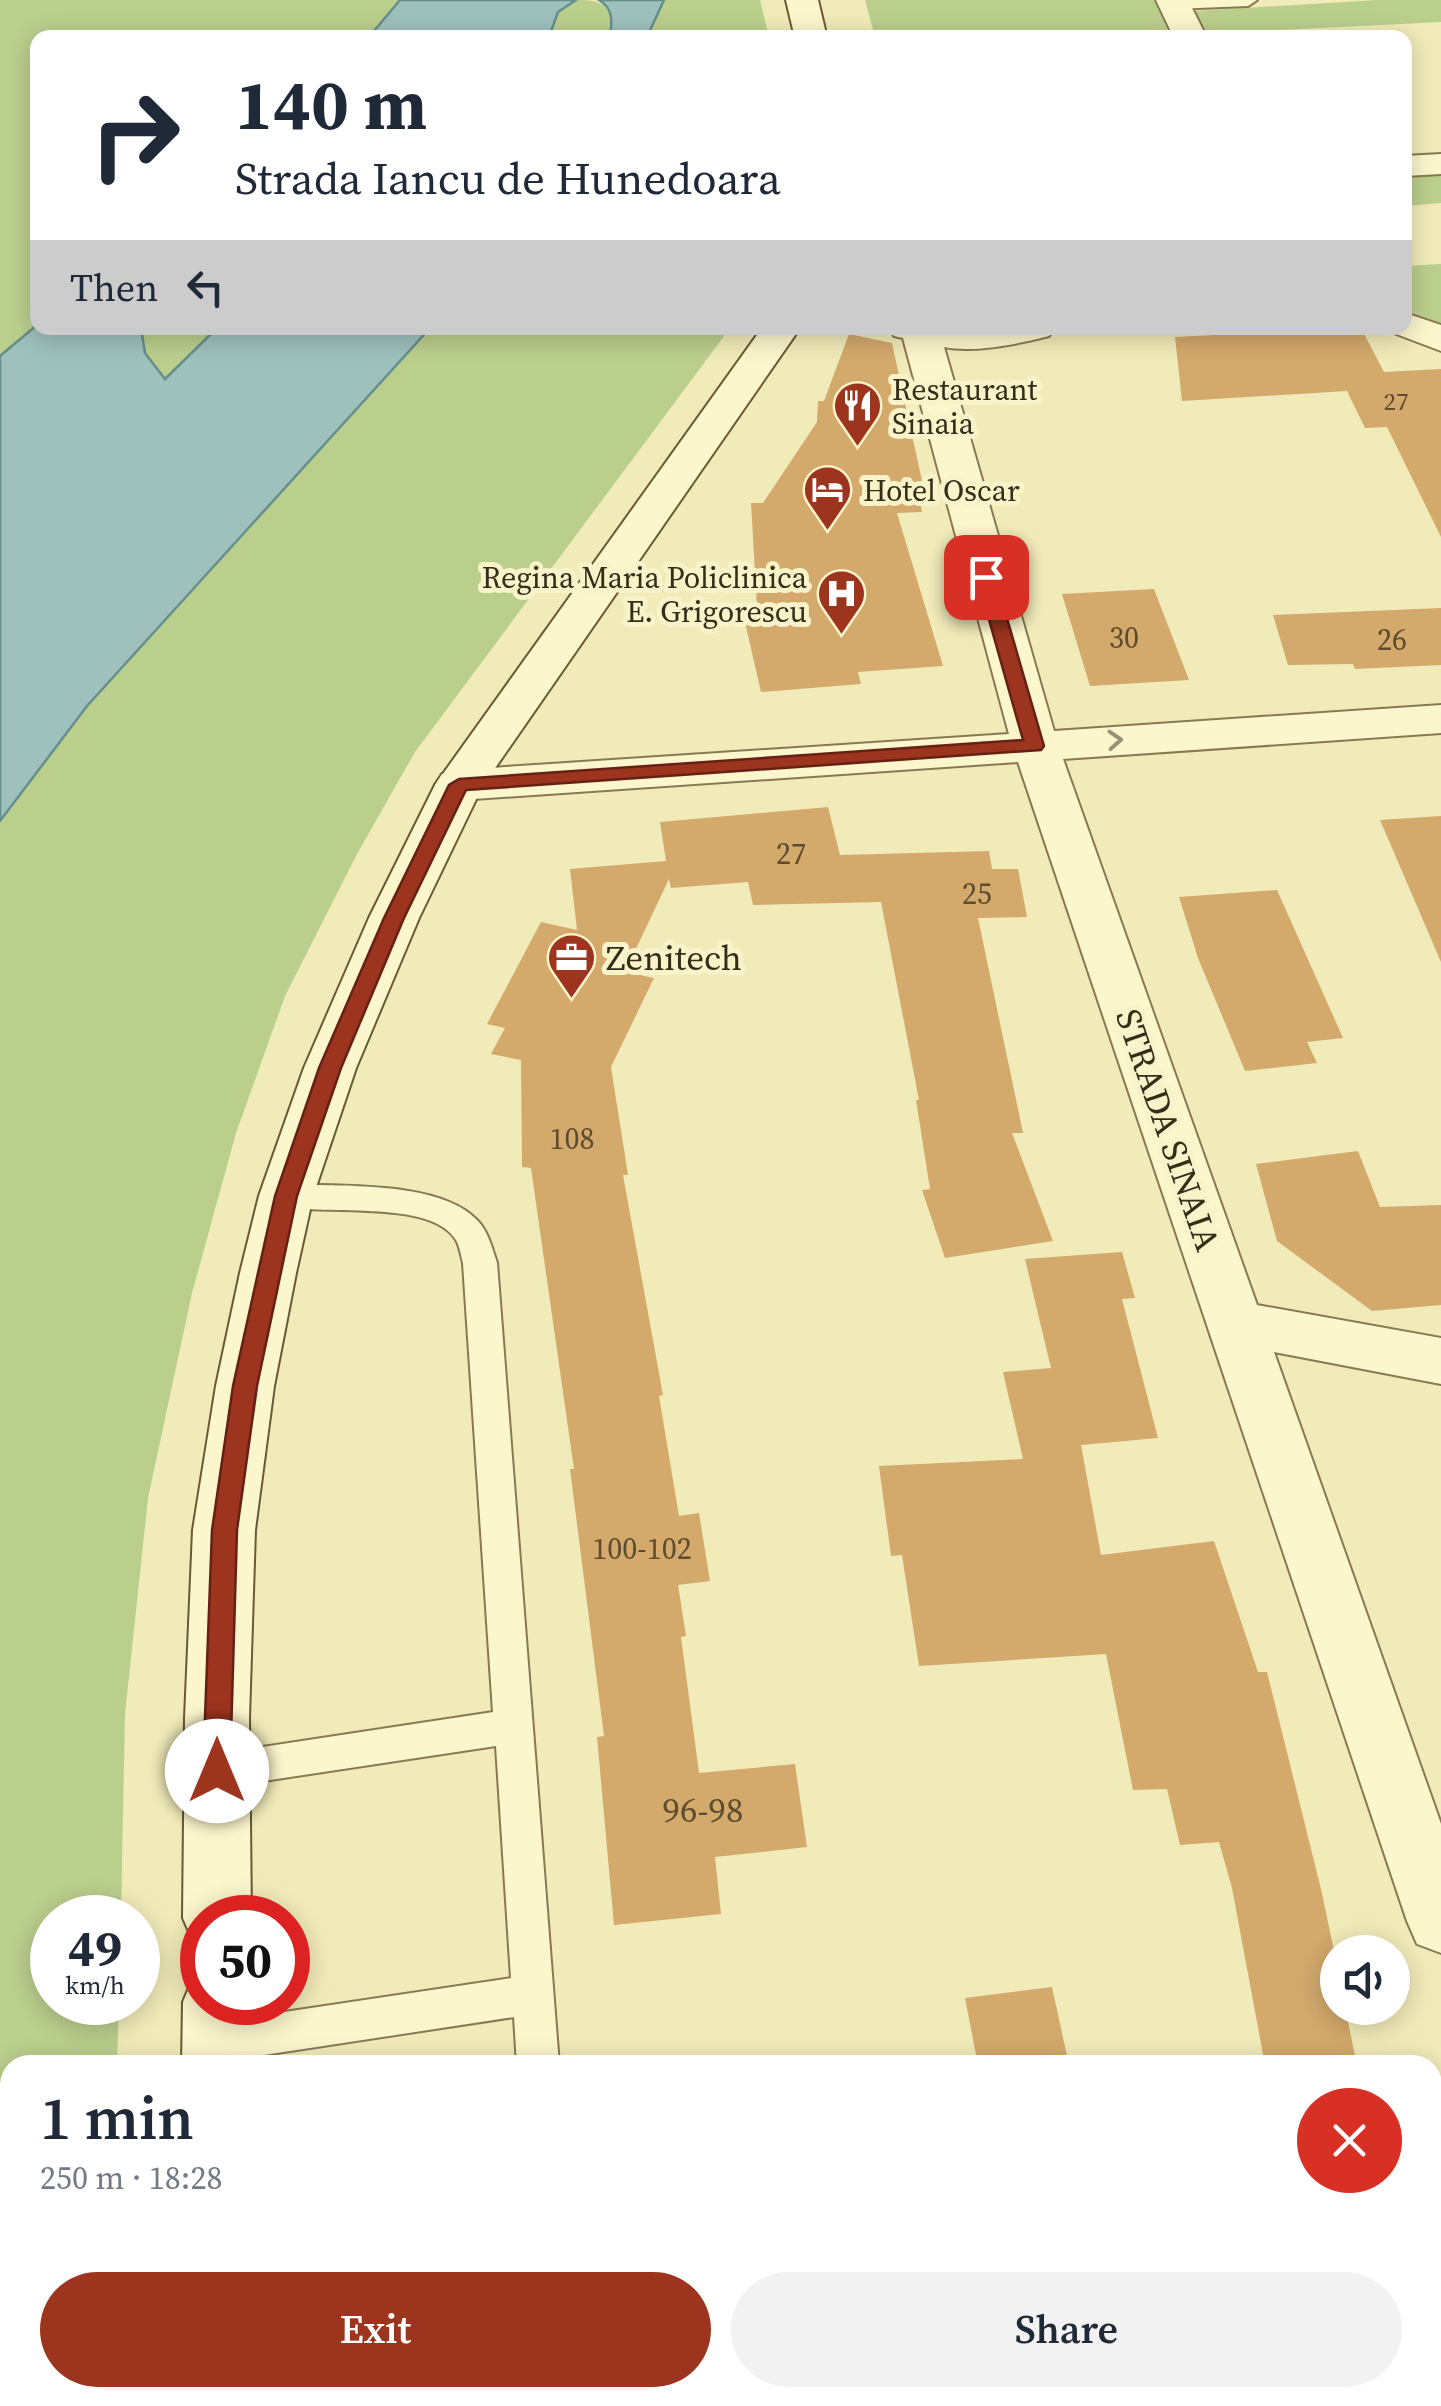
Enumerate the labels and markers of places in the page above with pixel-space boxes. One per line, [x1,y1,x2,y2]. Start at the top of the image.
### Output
place label: Restaurant Sinaia [892,369,1038,444]
restaurant icon: Restaurant Sinaia [831,380,883,448]
hotel icon: Hotel Oscar [802,464,854,532]
place label: Hotel Oscar [863,470,1020,511]
pin [944,535,1029,620]
place label: Regina Maria Policlinica E. Grigorescu [482,557,808,632]
hospital icon: Regina Maria Policlinica E. Grigorescu [816,568,868,636]
office icon: Zenitech [545,932,597,1000]
place label: Zenitech [606,934,742,982]

